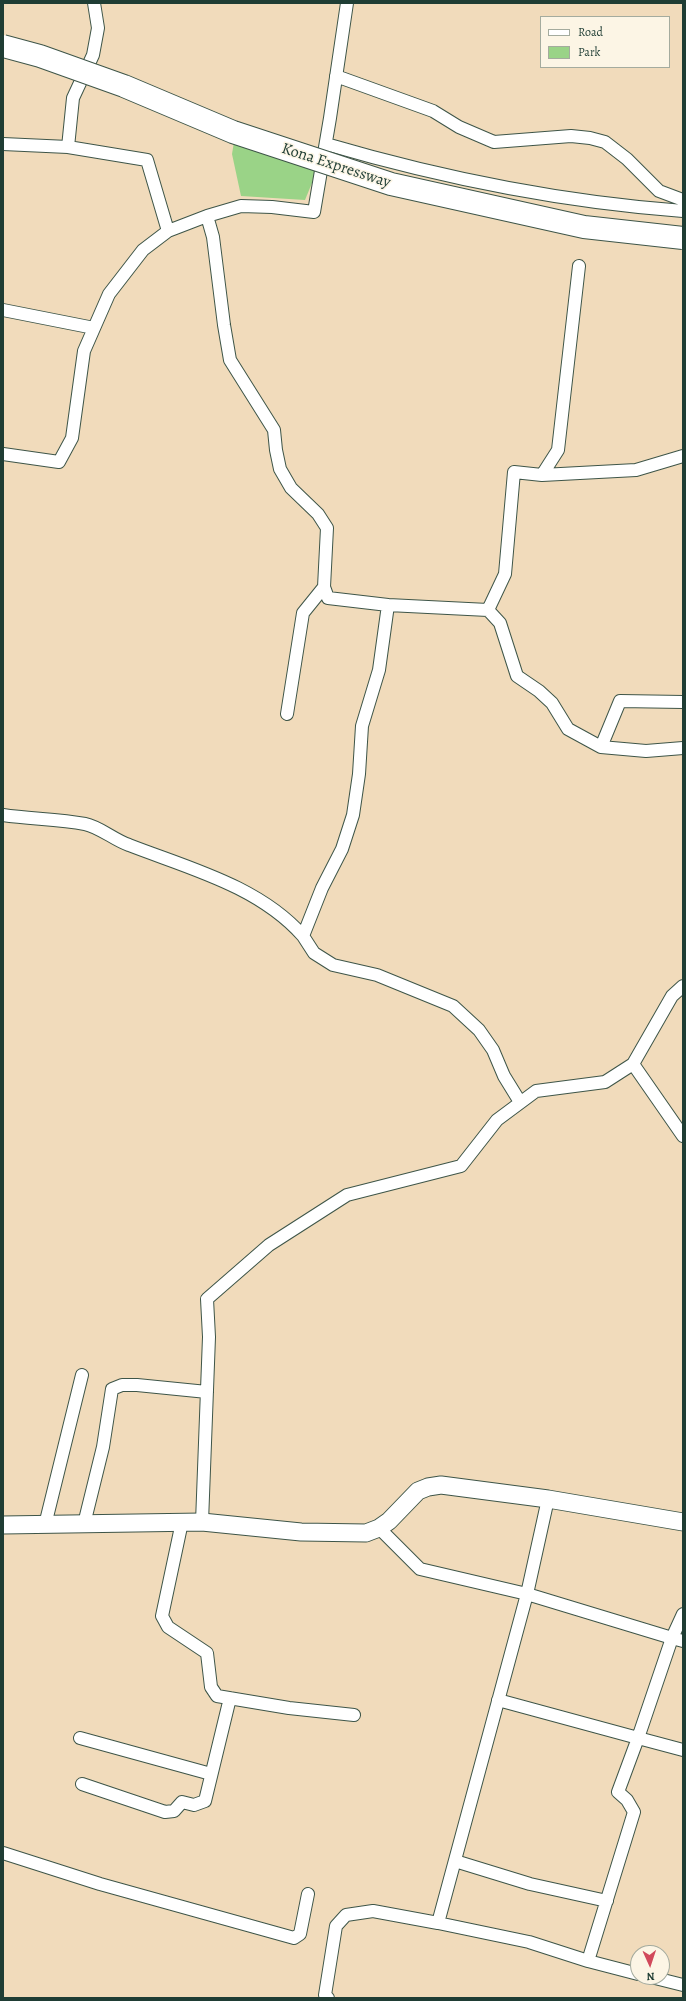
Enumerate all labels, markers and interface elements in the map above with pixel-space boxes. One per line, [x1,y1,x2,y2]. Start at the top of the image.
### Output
legend [540,16,670,68]
text: Road [578,24,603,40]
text: Park [578,44,601,60]
street label: Kona Expressway [279,139,393,193]
north arrow [630,1945,670,1985]
text: N [646,1969,655,1984]

